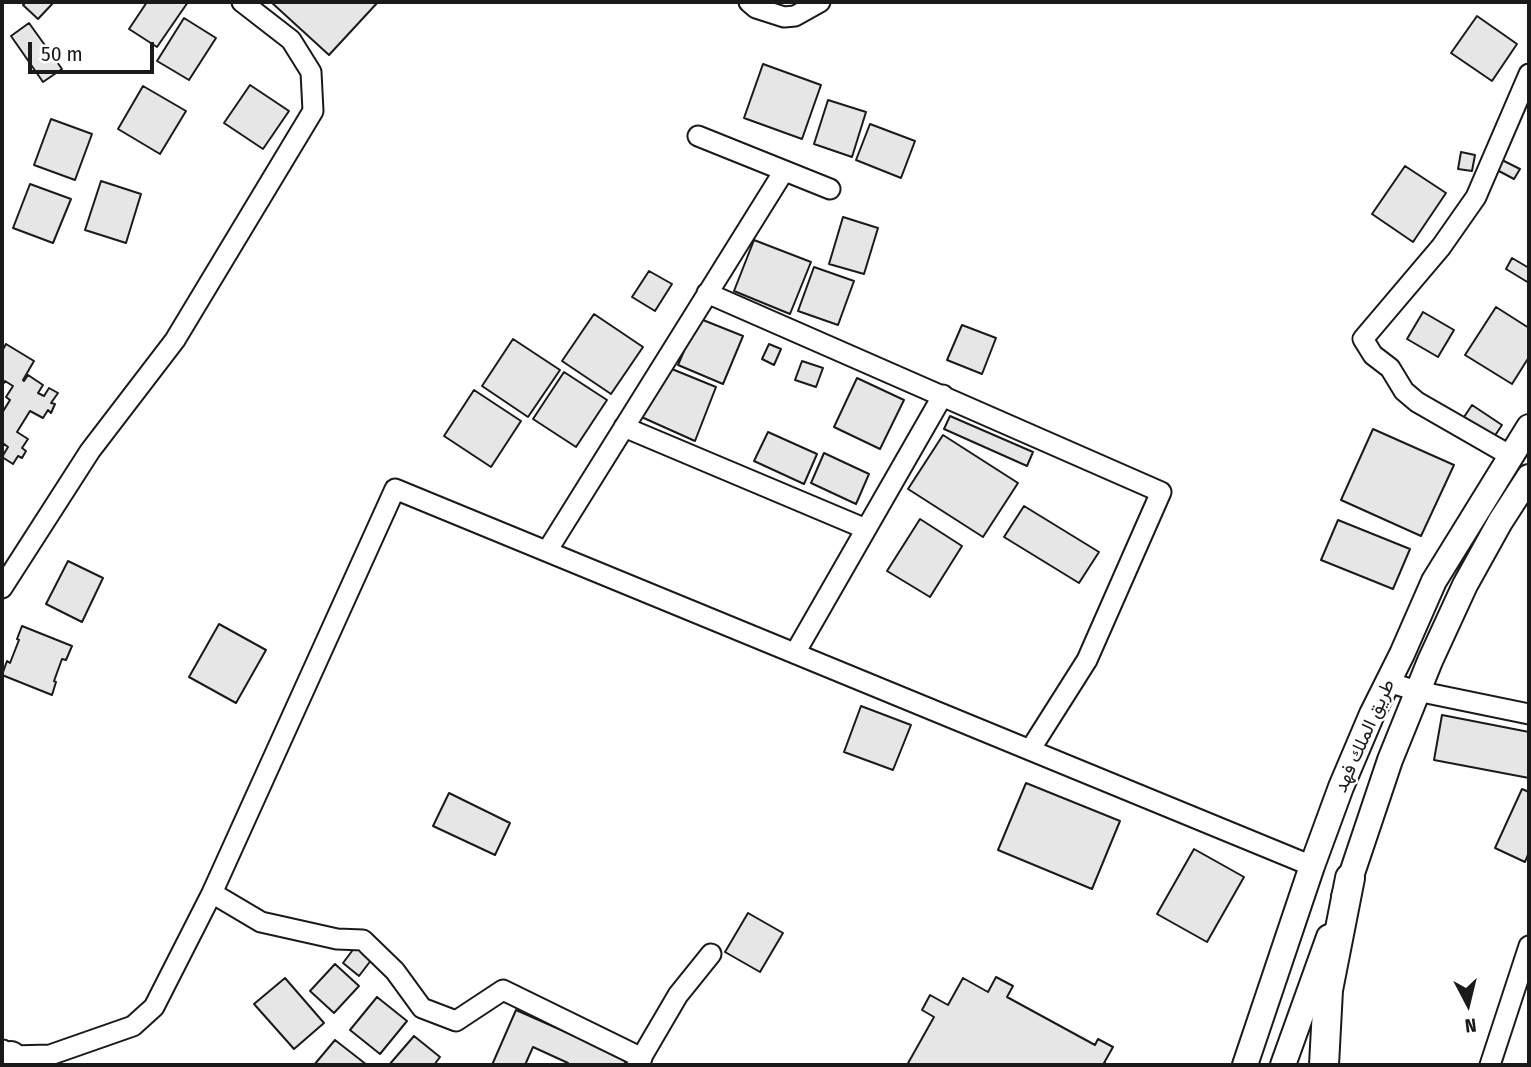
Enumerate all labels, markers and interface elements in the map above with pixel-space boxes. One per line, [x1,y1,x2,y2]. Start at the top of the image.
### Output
scale bar [32,28,158,72]
text: 50 m [41,41,83,67]
street label: طريق الملك فهد [1330,676,1400,796]
north arrow [1433,969,1503,1039]
text: N [1464,1013,1478,1037]

